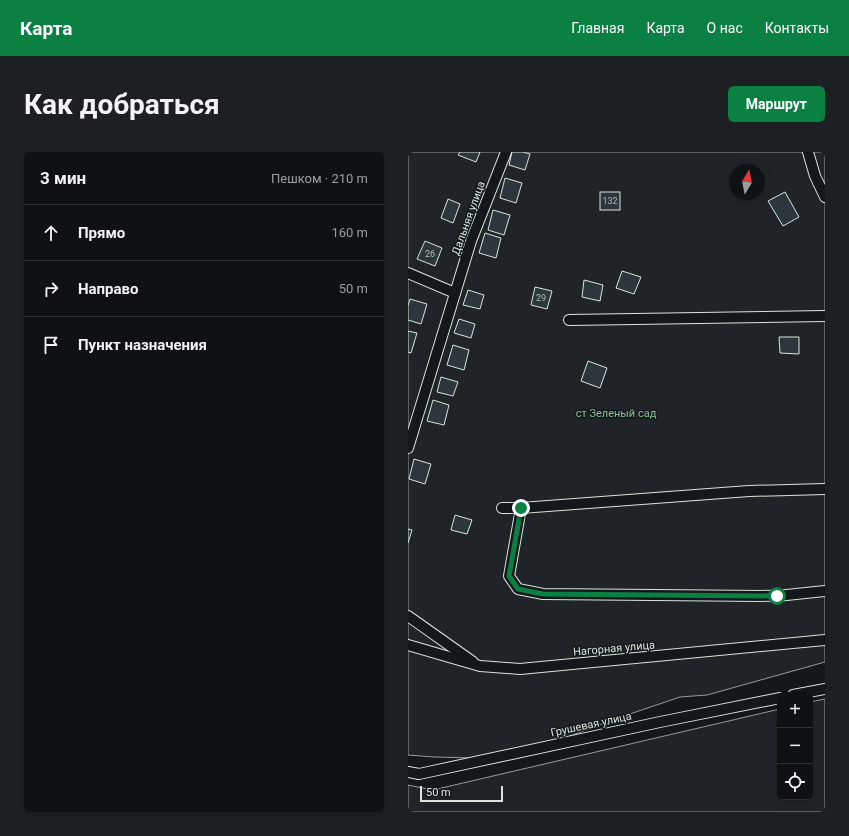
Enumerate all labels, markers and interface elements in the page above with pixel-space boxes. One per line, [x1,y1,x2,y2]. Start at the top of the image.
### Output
text: Карта [20,17,72,40]
text: Главная [571,20,624,36]
text: Карта [646,20,685,36]
text: О нас [707,20,743,36]
text: Контакты [765,20,829,36]
button: Маршрут [728,86,825,122]
text: Как добраться [24,88,220,121]
north arrow [729,164,765,200]
text: 3 мин [40,168,86,188]
text: Пешком · 210 m [271,171,368,186]
street label: Дальняя улица [449,179,488,257]
house number: 132 [602,196,618,206]
icon: ahead [40,222,62,244]
text: Прямо [78,224,125,242]
text: 160 m [331,225,368,240]
house number: 26 [425,249,435,259]
icon: right [40,278,62,300]
text: Направо [78,280,139,298]
text: 50 m [339,281,368,296]
house number: 29 [536,293,546,303]
icon: arrive [40,334,62,356]
text: Пункт назначения [78,336,207,354]
park label: ст Зеленый сад [576,407,657,420]
route end [512,499,530,517]
route start [768,587,786,605]
street label: Нагорная улица [573,638,656,659]
map controls [777,692,813,800]
button: + [777,692,813,728]
street label: Грушевая улица [549,710,633,739]
button: − [777,728,813,764]
button: locate [777,764,813,800]
scale bar [420,784,503,803]
text: 50 m [426,786,451,799]

